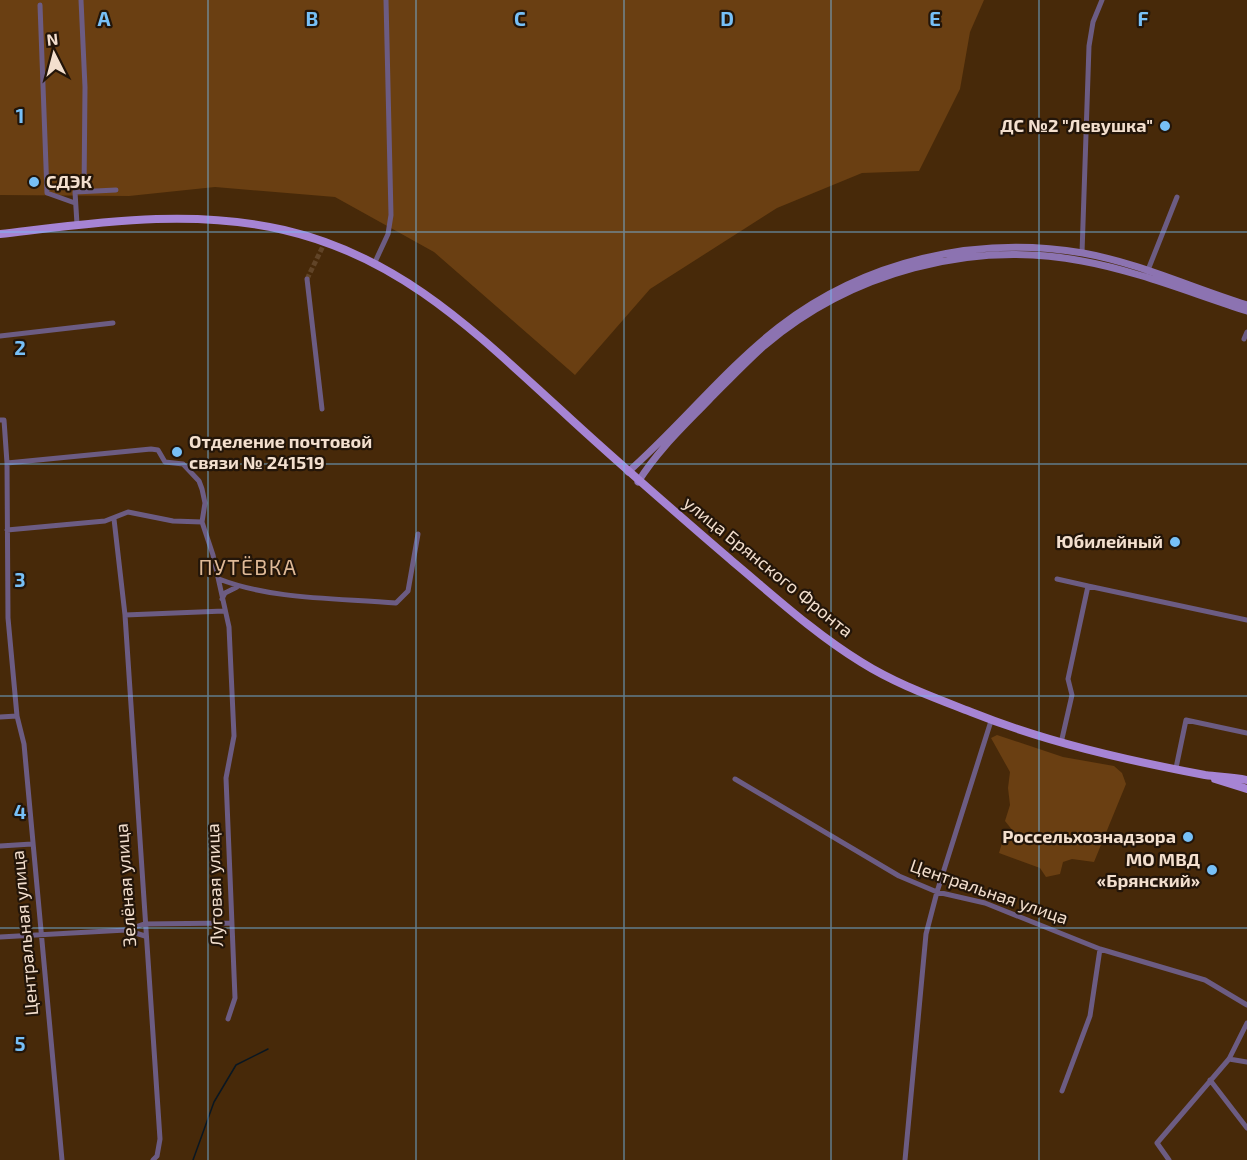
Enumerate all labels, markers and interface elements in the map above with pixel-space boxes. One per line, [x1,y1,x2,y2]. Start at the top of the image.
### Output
text: A [97,6,111,30]
text: B [306,6,318,30]
text: C [514,6,526,30]
text: D [720,6,734,30]
text: E [929,6,941,30]
text: F [1137,6,1149,30]
north arrow [24,24,84,84]
text: N [46,29,59,49]
text: 1 [16,103,24,127]
place label: ДС №2 "Левушка" [1000,114,1153,136]
marker: ДС №2 "Левушка" [1158,119,1172,133]
place label: СДЭК [46,170,93,192]
marker: СДЭК [27,175,41,189]
text: 2 [14,335,26,359]
place label: Отделение почтовой связи № 241519 [189,430,372,473]
marker: Отделение почтовой связи № 241519 [170,445,184,459]
street label: улица Брянского Фронта [679,491,858,641]
place label: Юбилейный [1056,530,1163,552]
marker: Юбилейный [1168,535,1182,549]
district label: ПУТЁВКА [198,554,298,579]
text: 3 [14,567,26,591]
text: 4 [14,799,27,823]
street label: Зелёная улица [110,822,140,948]
street label: Луговая улица [201,823,227,947]
place label: Россельхознадзора [1002,825,1176,847]
marker: Россельхознадзора [1181,830,1195,844]
place label: МО МВД «Брянский» [1097,848,1200,891]
street label: Центральная улица [6,850,42,1017]
street label: Центральная улица [907,854,1071,928]
marker: МО МВД «Брянский» [1205,863,1219,877]
text: 5 [14,1031,26,1055]

